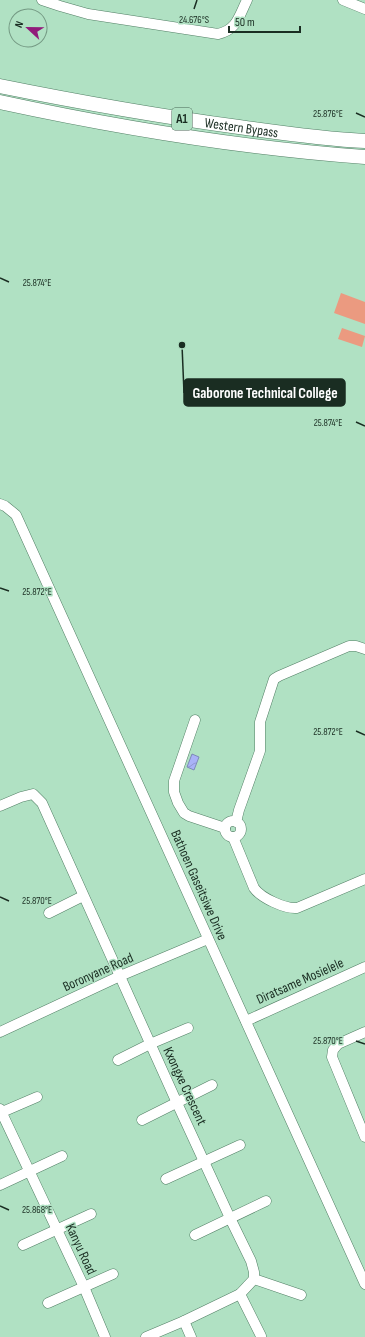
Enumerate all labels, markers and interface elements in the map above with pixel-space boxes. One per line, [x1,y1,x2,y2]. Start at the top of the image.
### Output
north arrow [8,8,48,48]
scale bar [229,8,300,34]
text: 24.676°S [179,14,209,26]
text: 50 m [235,15,255,30]
text: N [12,19,26,30]
road number: A1 [172,108,192,130]
text: 25.876°E [313,108,343,120]
street label: Western Bypass [203,114,279,141]
text: 25.874°E [23,277,51,289]
callout: Gaborone Technical College [184,379,345,406]
text: Gaborone Technical College [192,384,338,403]
text: 25.874°E [314,417,342,429]
text: 25.872°E [22,586,52,598]
text: 25.872°E [313,726,343,738]
street label: Bathoen Gaseitsiwe Drive [167,827,231,943]
text: 25.870°E [22,895,52,907]
street label: Boronyane Road [60,949,136,995]
street label: Diratsame Mosielele [254,954,346,1008]
text: 25.870°E [313,1035,343,1047]
street label: Kxongxe Crescent [159,1044,211,1128]
text: 25.868°E [22,1204,52,1216]
street label: Kanyu Road [62,1221,100,1277]

